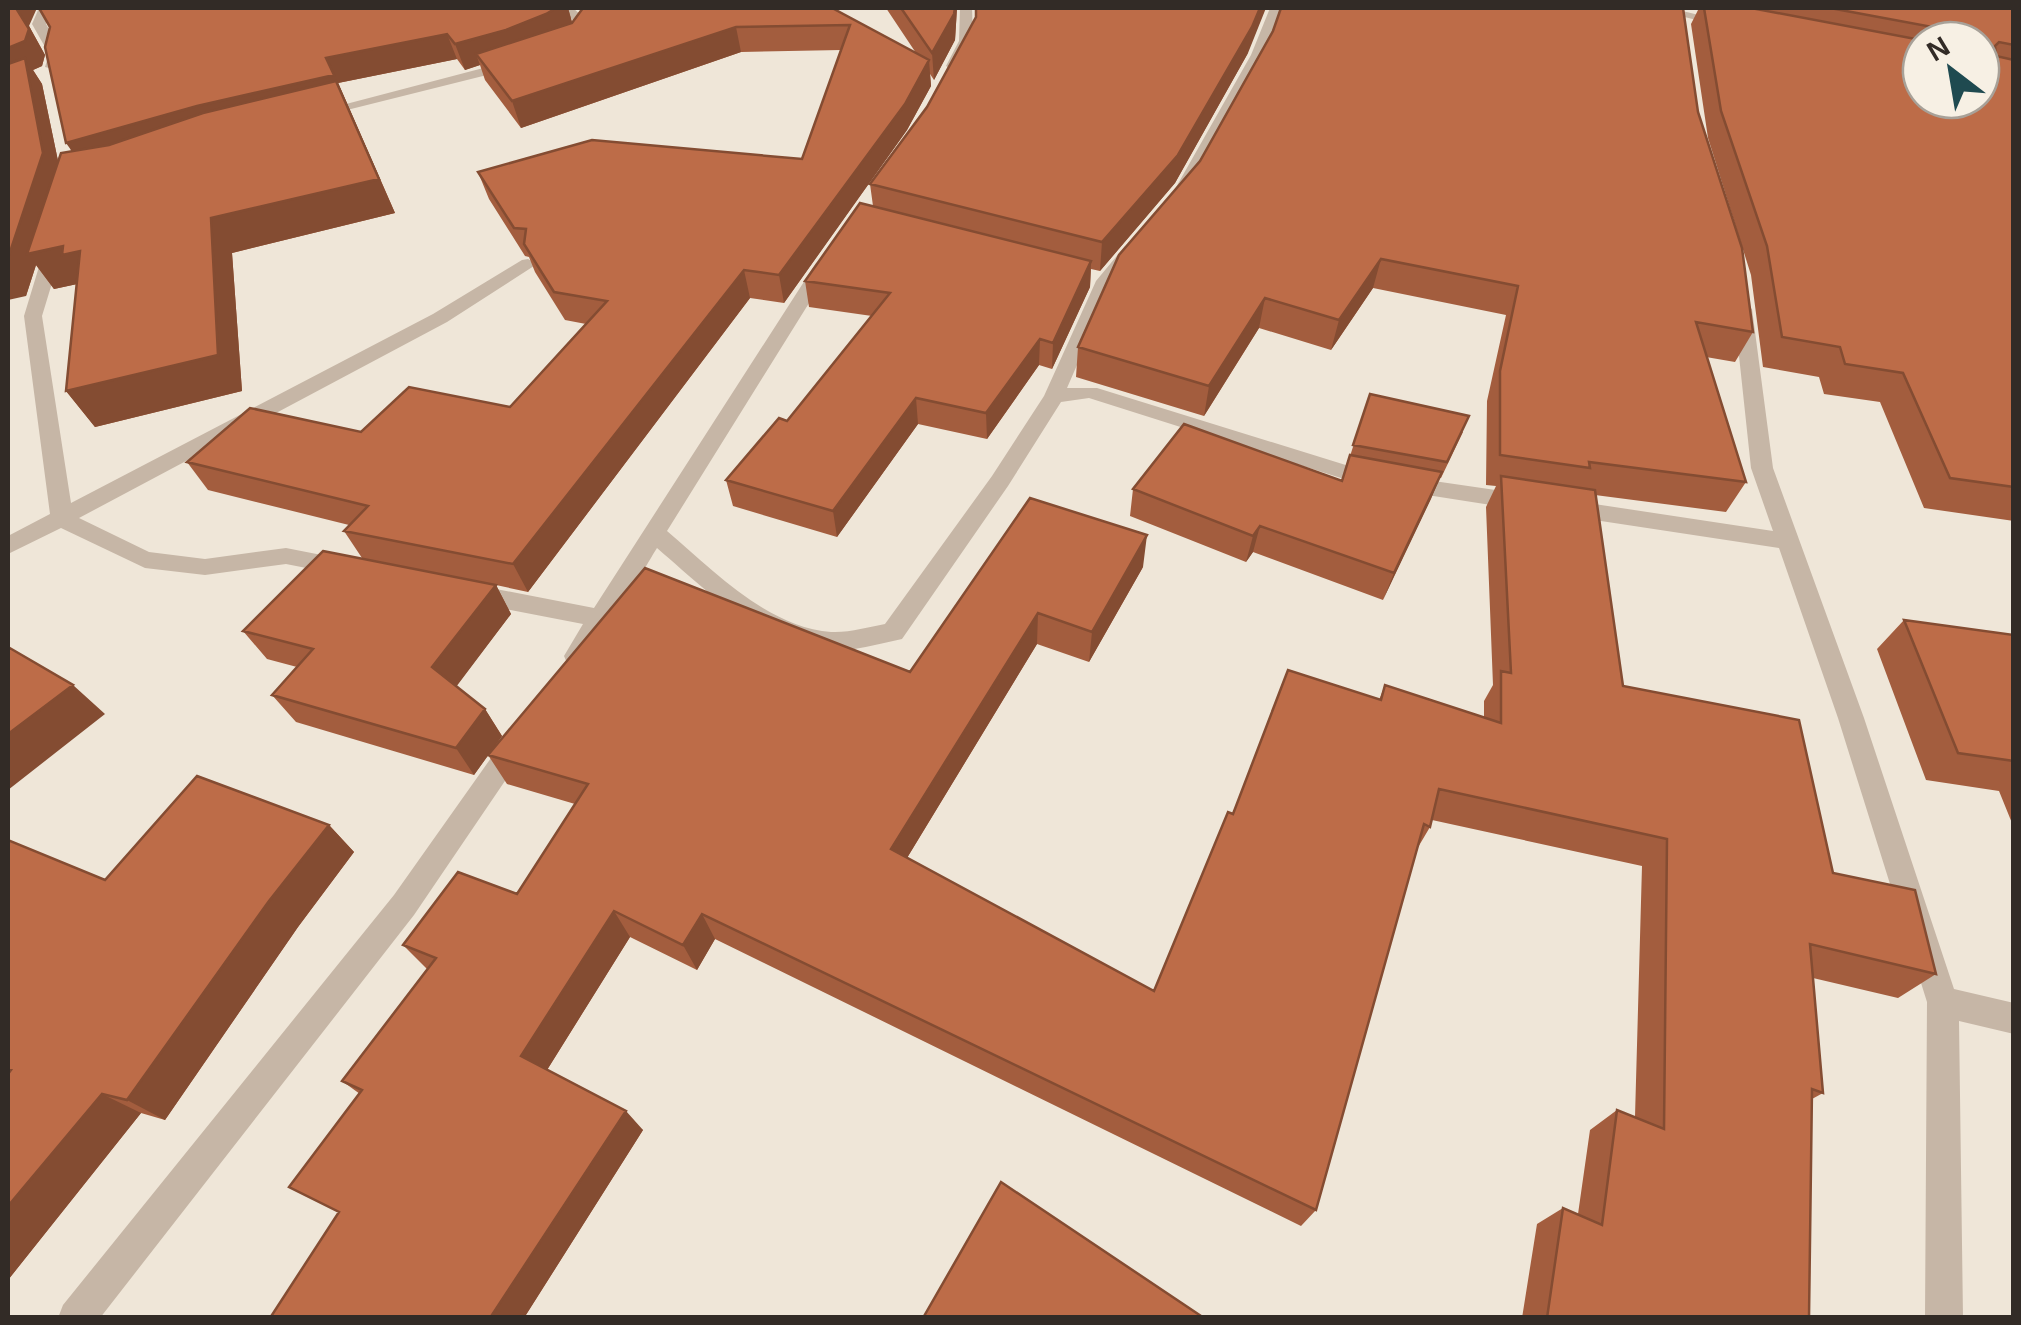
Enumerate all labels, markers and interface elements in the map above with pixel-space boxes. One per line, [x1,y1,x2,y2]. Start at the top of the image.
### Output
north arrow [1901,20,2001,120]
text: N [1922,31,1955,67]

